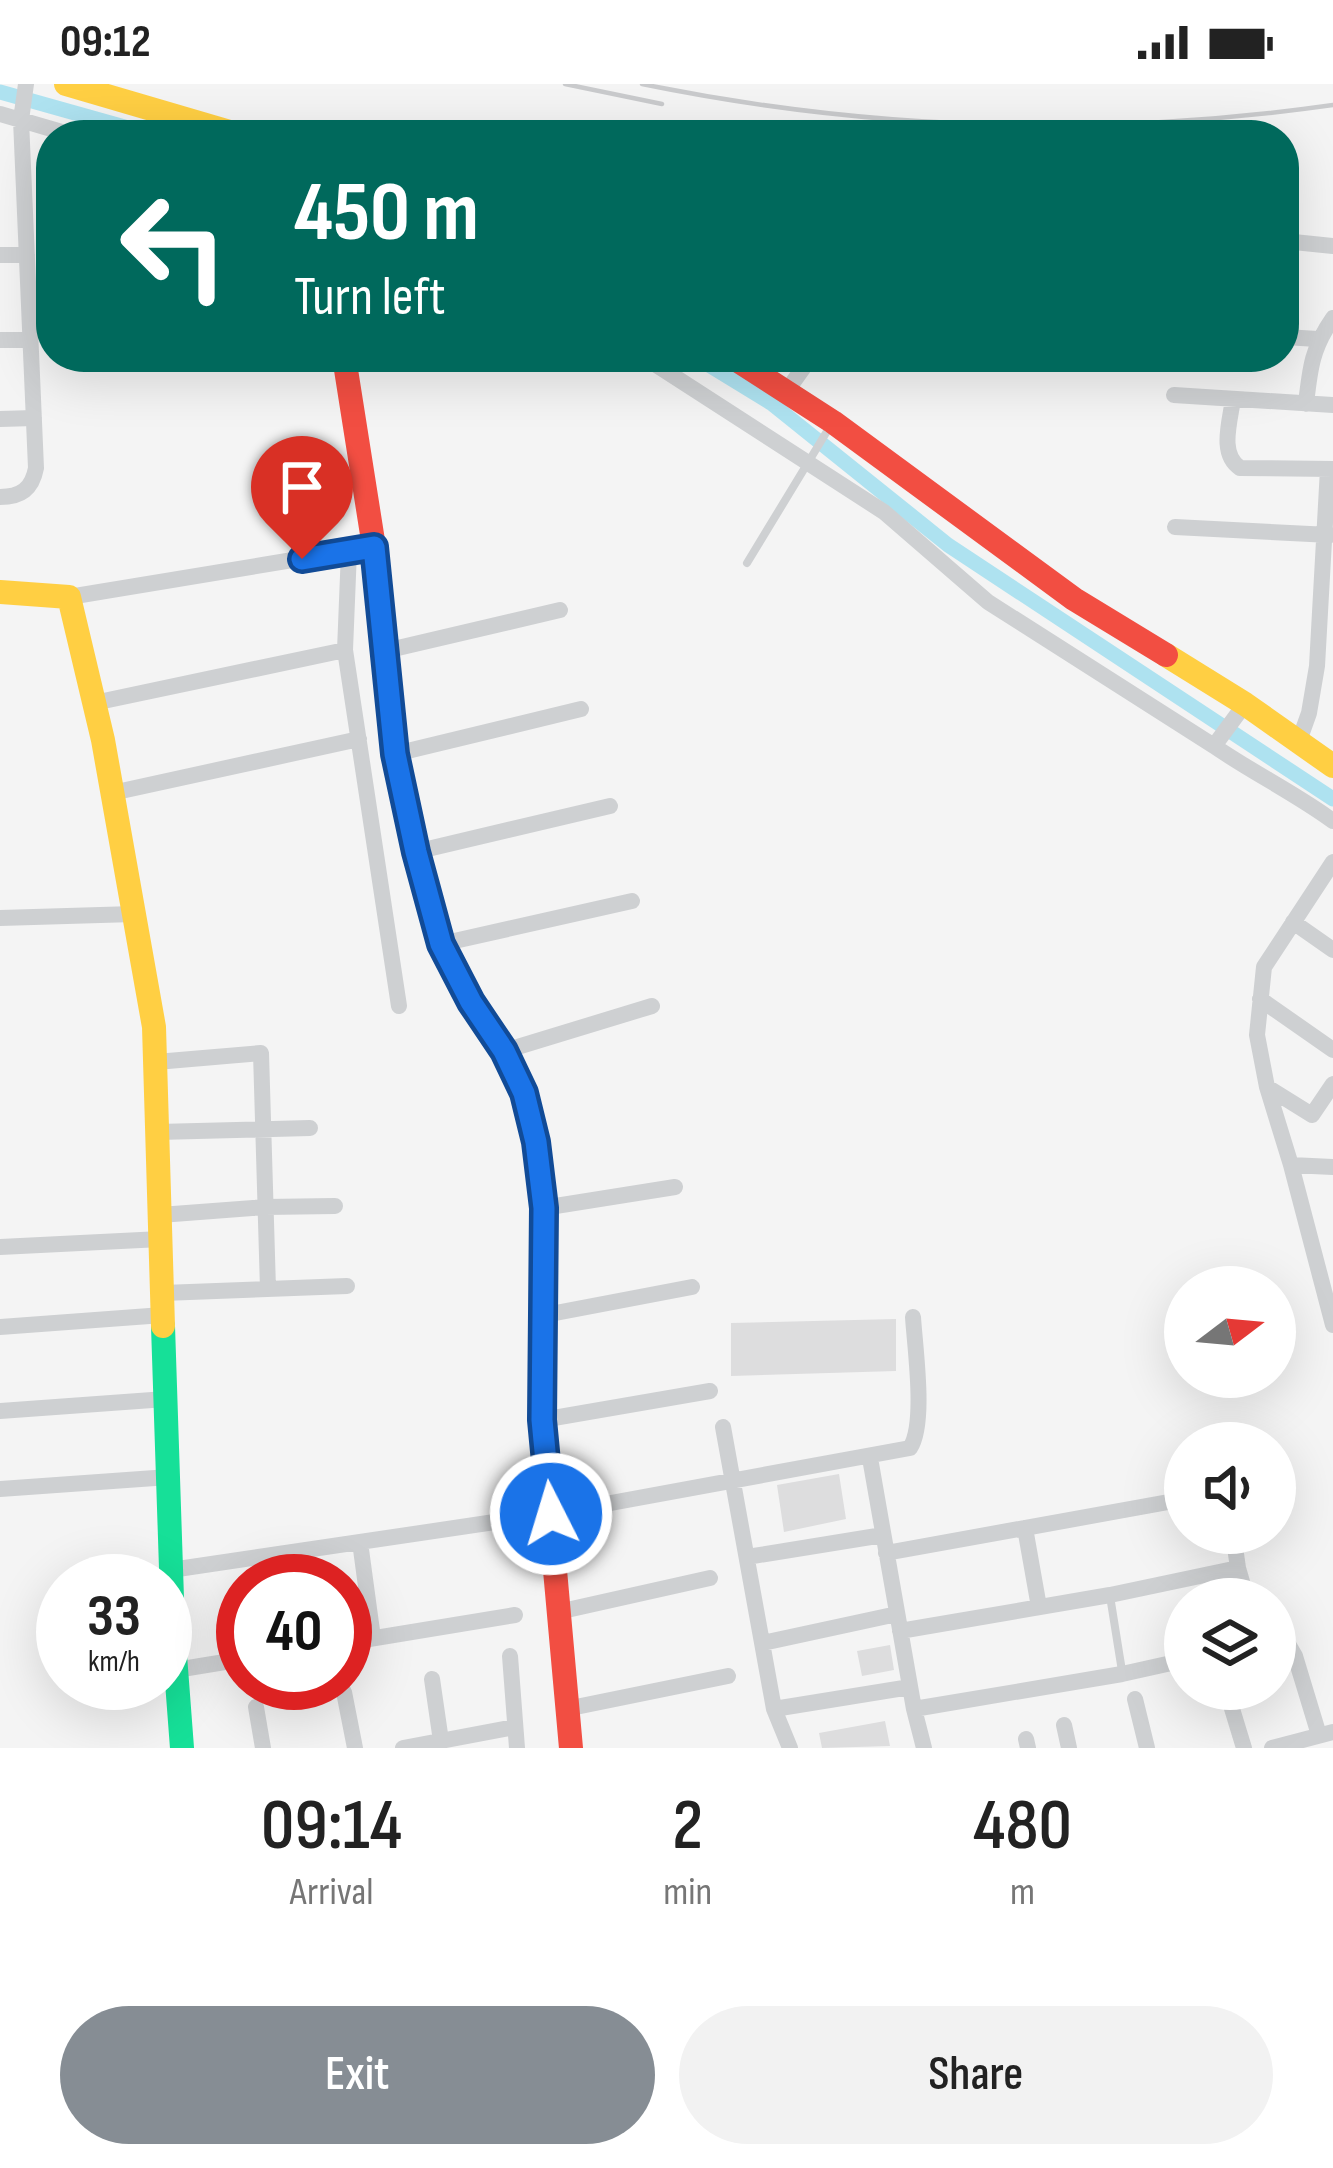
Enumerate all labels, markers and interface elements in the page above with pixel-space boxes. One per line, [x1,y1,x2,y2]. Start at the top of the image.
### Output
text: 09:12 [60,15,151,70]
text: 450 m [294,163,479,264]
icon: left [96,168,252,324]
text: Turn left [294,265,446,330]
pin [251,436,353,559]
icon: arrive [269,454,335,520]
north arrow [1164,1266,1296,1398]
map controls [1164,1266,1296,1710]
button: sound [1164,1422,1296,1554]
position arrow [488,1451,614,1577]
speed limit sign: 40 [216,1554,372,1710]
button: layers [1164,1578,1296,1710]
text: 33 [87,1581,141,1653]
text: km/h [88,1644,140,1680]
text: 09:14 [261,1783,402,1870]
text: 2 [672,1783,703,1870]
text: 480 [973,1783,1072,1870]
text: Arrival [290,1869,374,1916]
text: min [663,1869,712,1916]
text: m [1010,1869,1035,1916]
button: Exit [60,2006,655,2144]
button: Share [679,2006,1273,2144]

